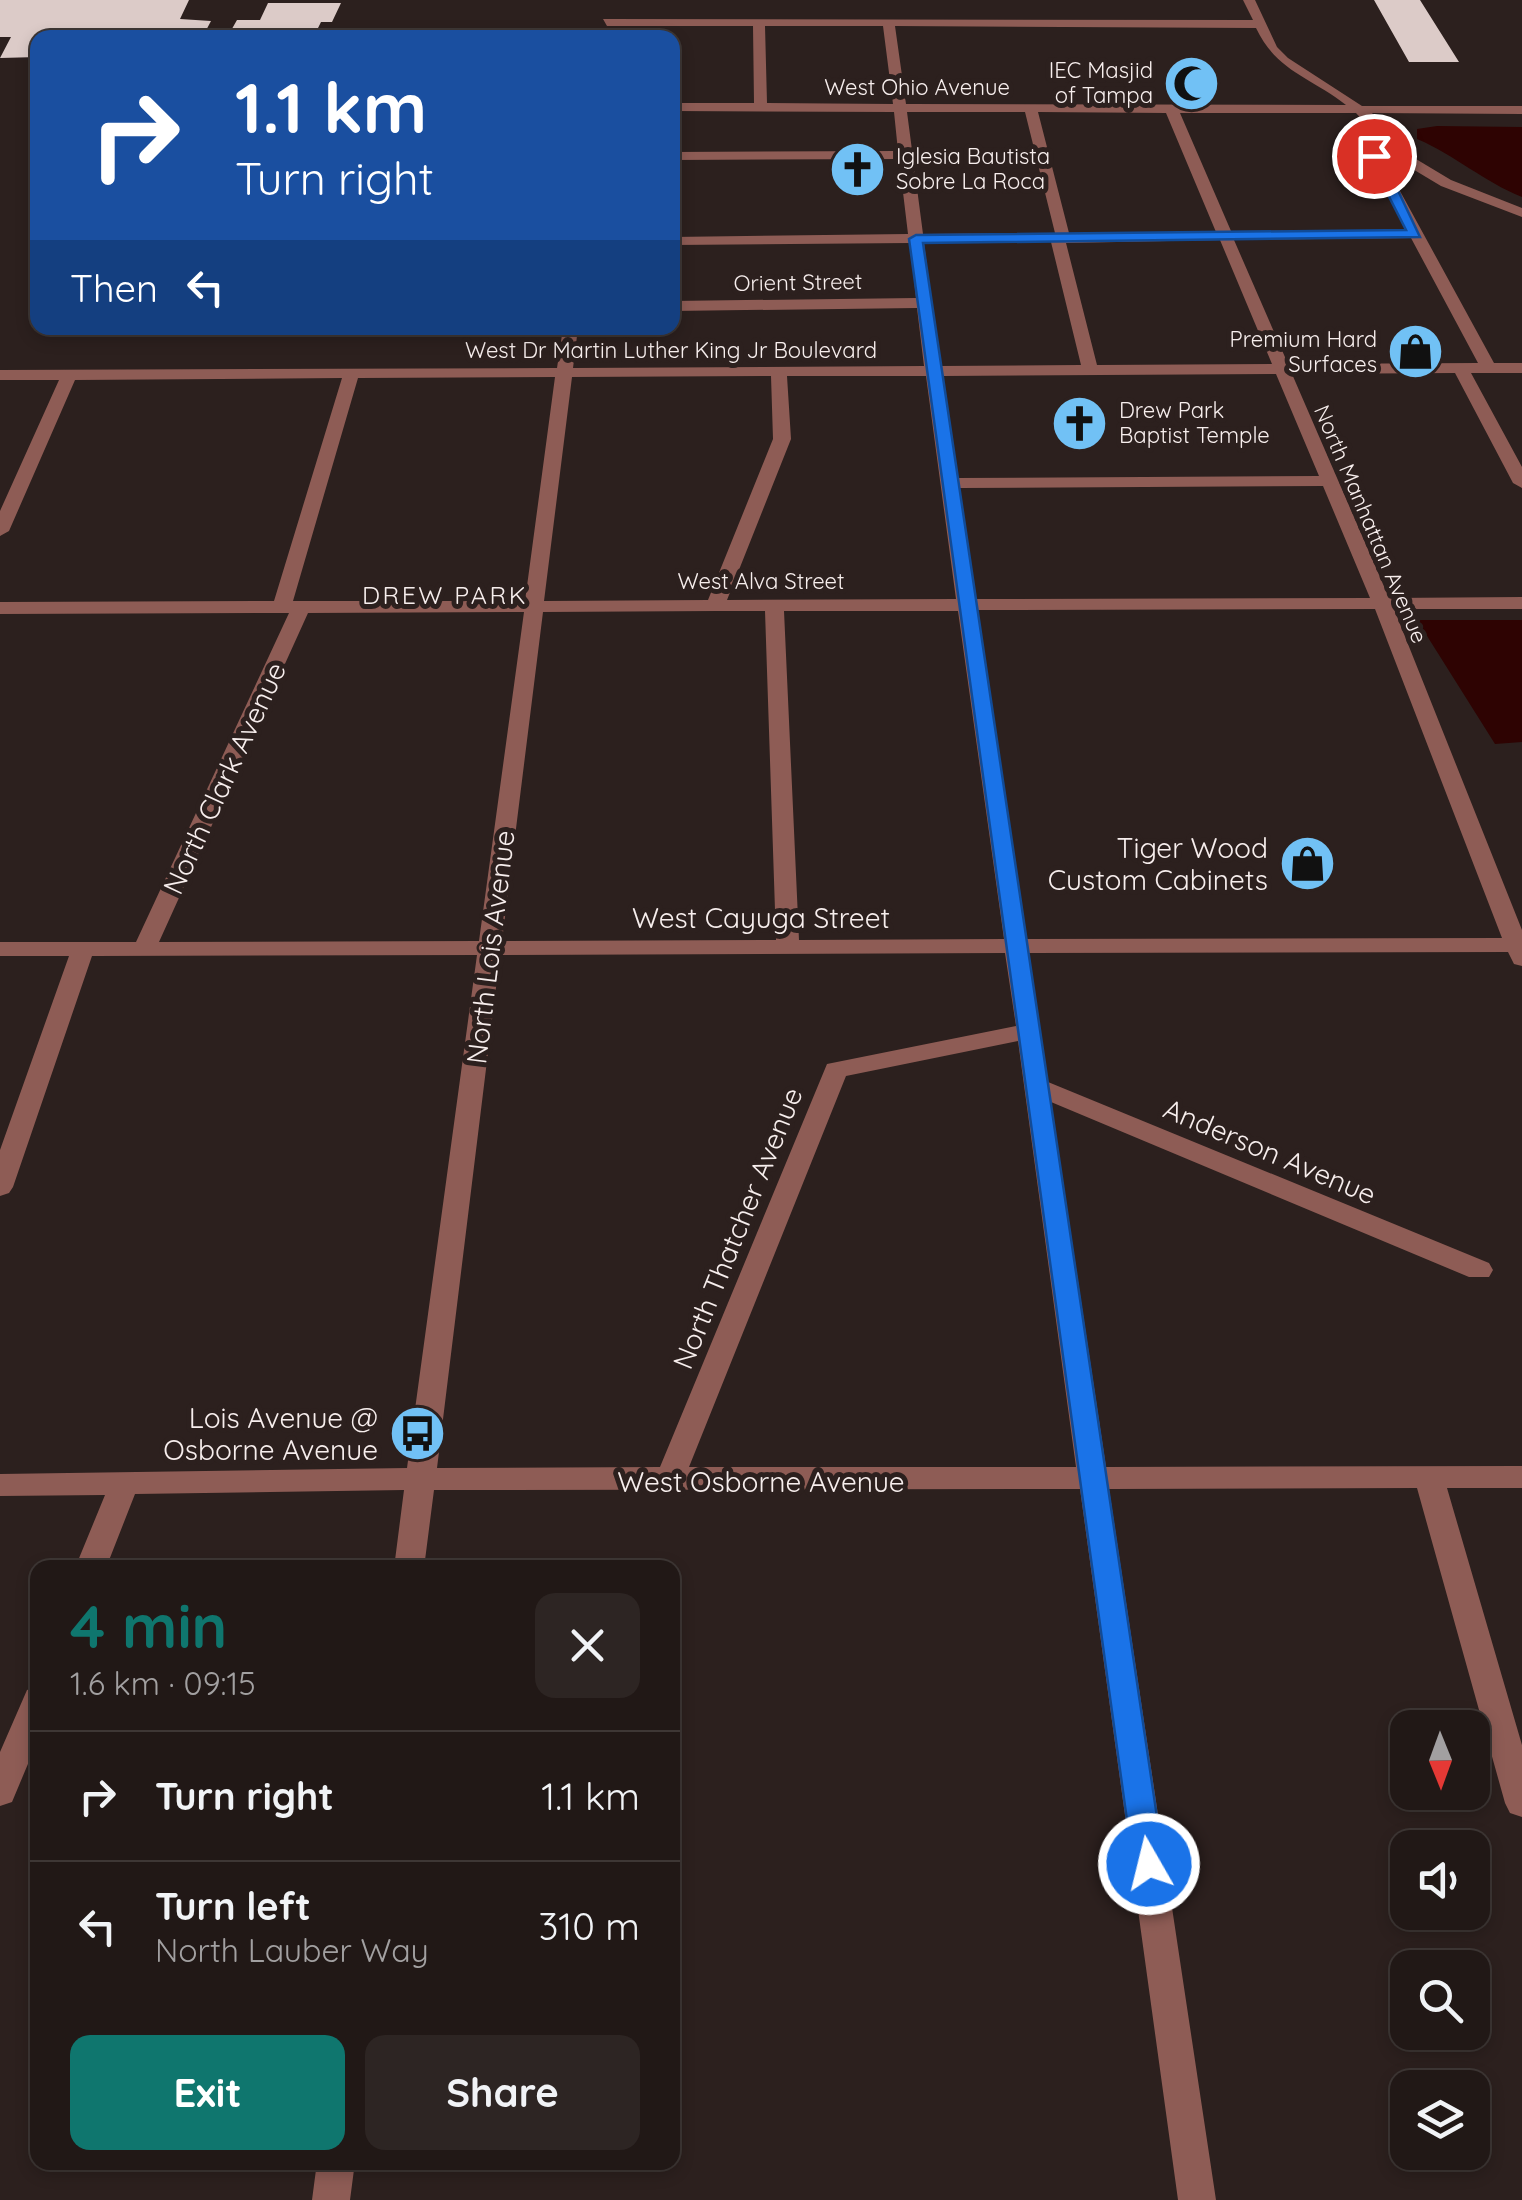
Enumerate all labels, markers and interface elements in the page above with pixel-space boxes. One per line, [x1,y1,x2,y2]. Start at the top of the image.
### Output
mosque icon: IEC Masjid of Tampa [1162,53,1222,113]
place label: IEC Masjid of Tampa [1049,56,1153,109]
text: 1.1 km [235,63,427,151]
icon: right [70,70,200,200]
street label: West Ohio Avenue [824,73,1010,101]
pin [1332,114,1417,199]
icon: arrive [1347,129,1402,184]
church icon: Iglesia Bautista Sobre La Roca [827,139,887,199]
place label: Iglesia Bautista Sobre La Roca [896,142,1050,195]
text: Turn right [235,150,434,206]
icon: left [178,260,233,315]
text: Then [70,264,158,312]
street label: Orient Street [733,267,863,297]
shop icon: Premium Hard Surfaces [1386,322,1446,382]
place label: Premium Hard Surfaces [1230,325,1377,378]
street label: West Dr Martin Luther King Jr Boulevard [465,336,877,364]
church icon: Drew Park Baptist Temple [1050,393,1110,453]
place label: Drew Park Baptist Temple [1119,396,1270,449]
street label: North Manhattan Avenue [1308,401,1434,647]
street label: West Alva Street [678,567,844,595]
district label: DREW PARK [362,579,528,610]
street label: North Clark Avenue [155,656,293,900]
street label: North Lois Avenue [458,828,522,1066]
place label: Tiger Wood Custom Cabinets [1048,830,1268,897]
shop icon: Tiger Wood Custom Cabinets [1277,833,1337,893]
street label: West Cayuga Street [632,900,890,935]
street label: North Thatcher Avenue [664,1082,810,1374]
street label: Anderson Avenue [1158,1090,1382,1212]
place label: Lois Avenue @ Osborne Avenue [163,1400,378,1467]
bus stop icon: Lois Avenue @ Osborne Avenue [387,1403,447,1463]
street label: West Osborne Avenue [617,1464,905,1499]
text: 4 min [70,1588,227,1663]
button: close [535,1593,640,1698]
text: 1.6 km · 09:15 [70,1663,256,1703]
north arrow [1390,1710,1490,1810]
map controls [1390,1710,1490,2170]
icon: right [70,1769,125,1824]
text: Turn right [155,1772,334,1820]
text: 1.1 km [541,1772,640,1820]
position arrow [1097,1812,1201,1916]
button: sound [1390,1830,1490,1930]
text: Turn left [155,1882,311,1930]
icon: left [70,1899,125,1954]
text: 310 m [538,1902,640,1950]
text: North Lauber Way [155,1930,429,1970]
button: search [1390,1950,1490,2050]
button: Exit [70,2035,345,2150]
button: Share [365,2035,640,2150]
button: layers [1390,2070,1490,2170]

